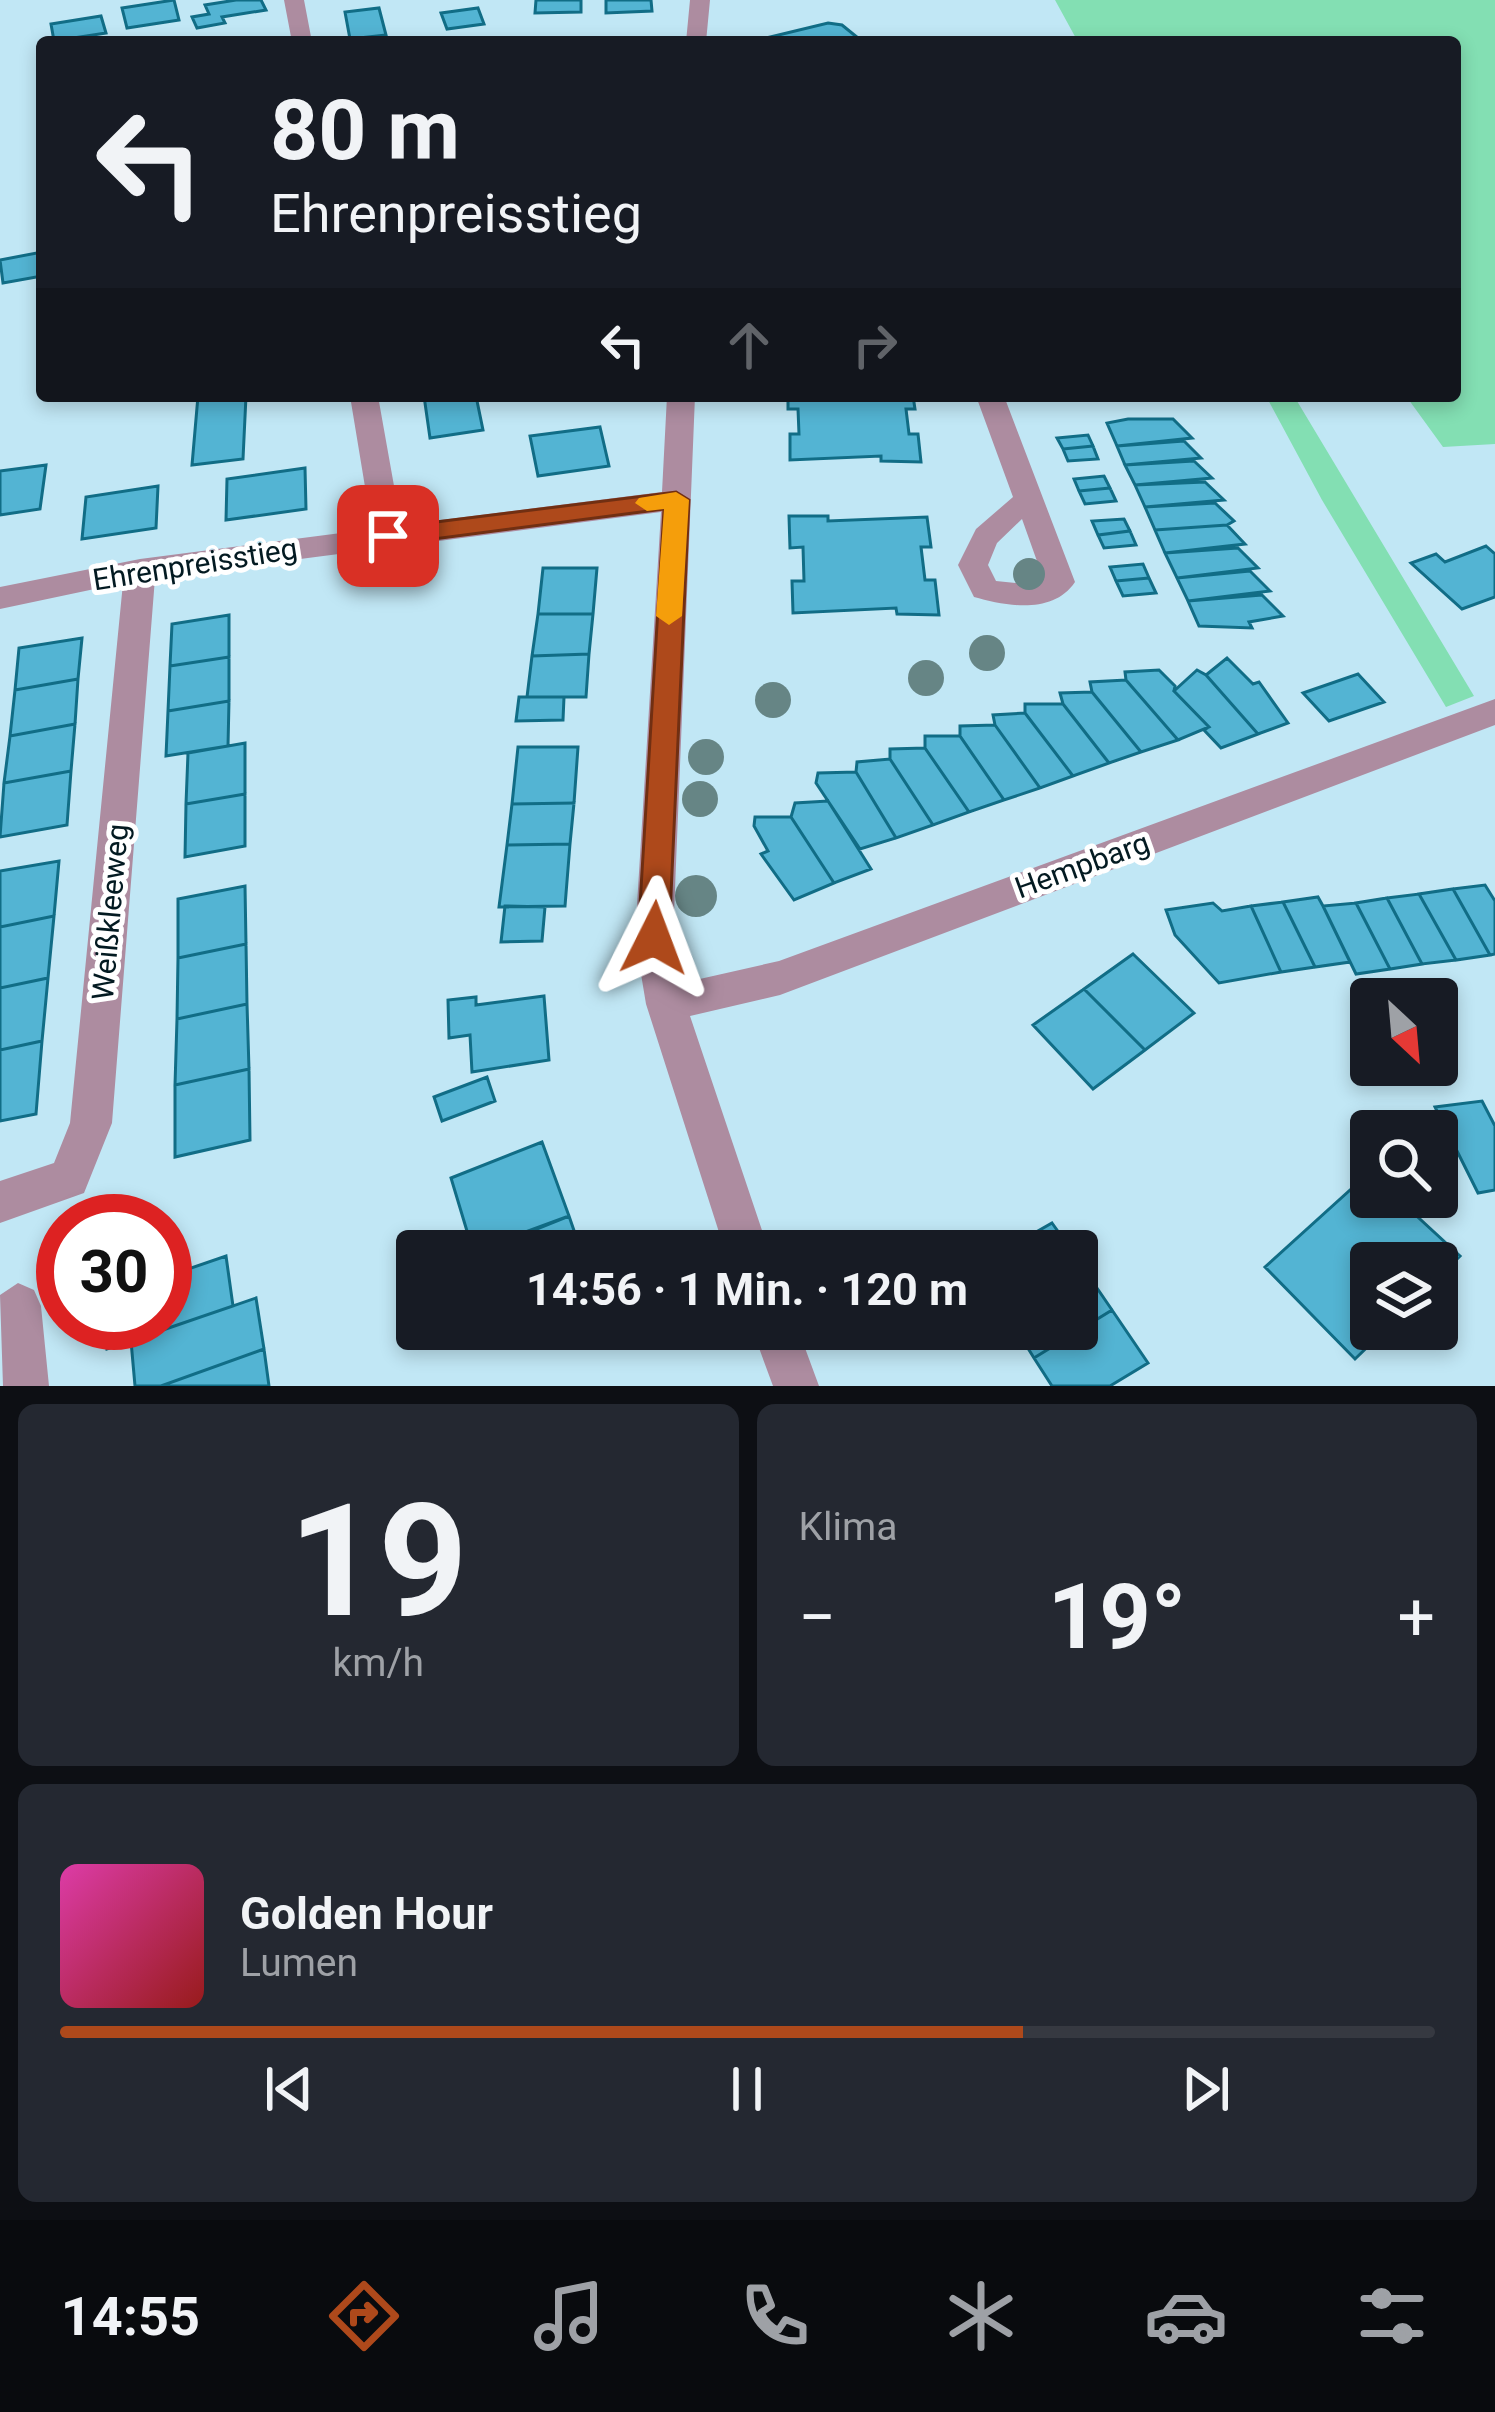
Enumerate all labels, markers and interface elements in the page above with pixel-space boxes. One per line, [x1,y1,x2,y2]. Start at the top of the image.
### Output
text: 80 m [270,81,460,180]
icon: left [72,84,228,240]
text: Ehrenpreisstieg [270,182,642,245]
icon: left [590,312,656,378]
icon: ahead [716,312,782,378]
icon: right [842,312,908,378]
pin [337,485,439,587]
icon: arrive [355,503,421,569]
street label: Ehrenpreisstieg [90,531,300,597]
street label: Weißkleeweg [85,822,135,1002]
street label: Hempbarg [1010,825,1154,905]
position arrow [591,875,717,1001]
north arrow [1350,978,1458,1086]
map controls [1350,978,1458,1350]
button: search [1350,1110,1458,1218]
speed limit sign: 30 [36,1194,192,1350]
button: layers [1350,1242,1458,1350]
text: 14:56 · 1 Min. · 120 m [526,1263,968,1316]
text: 19 [289,1470,468,1653]
text: Klima [799,1504,897,1550]
text: 19° [1048,1565,1186,1670]
text: − [799,1579,836,1656]
text: + [1398,1579,1435,1656]
text: km/h [332,1640,424,1686]
text: Golden Hour [240,1887,493,1940]
text: Lumen [240,1940,358,1986]
icon: previous [256,2056,322,2122]
icon: pause [714,2056,780,2122]
icon: next [1173,2056,1239,2122]
icon: directions [322,2274,406,2358]
icon: music [527,2274,611,2358]
icon: phone [733,2274,817,2358]
icon: climate [939,2274,1023,2358]
icon: car [1144,2274,1228,2358]
icon: filters [1350,2274,1434,2358]
text: 14:55 [61,2285,200,2348]

